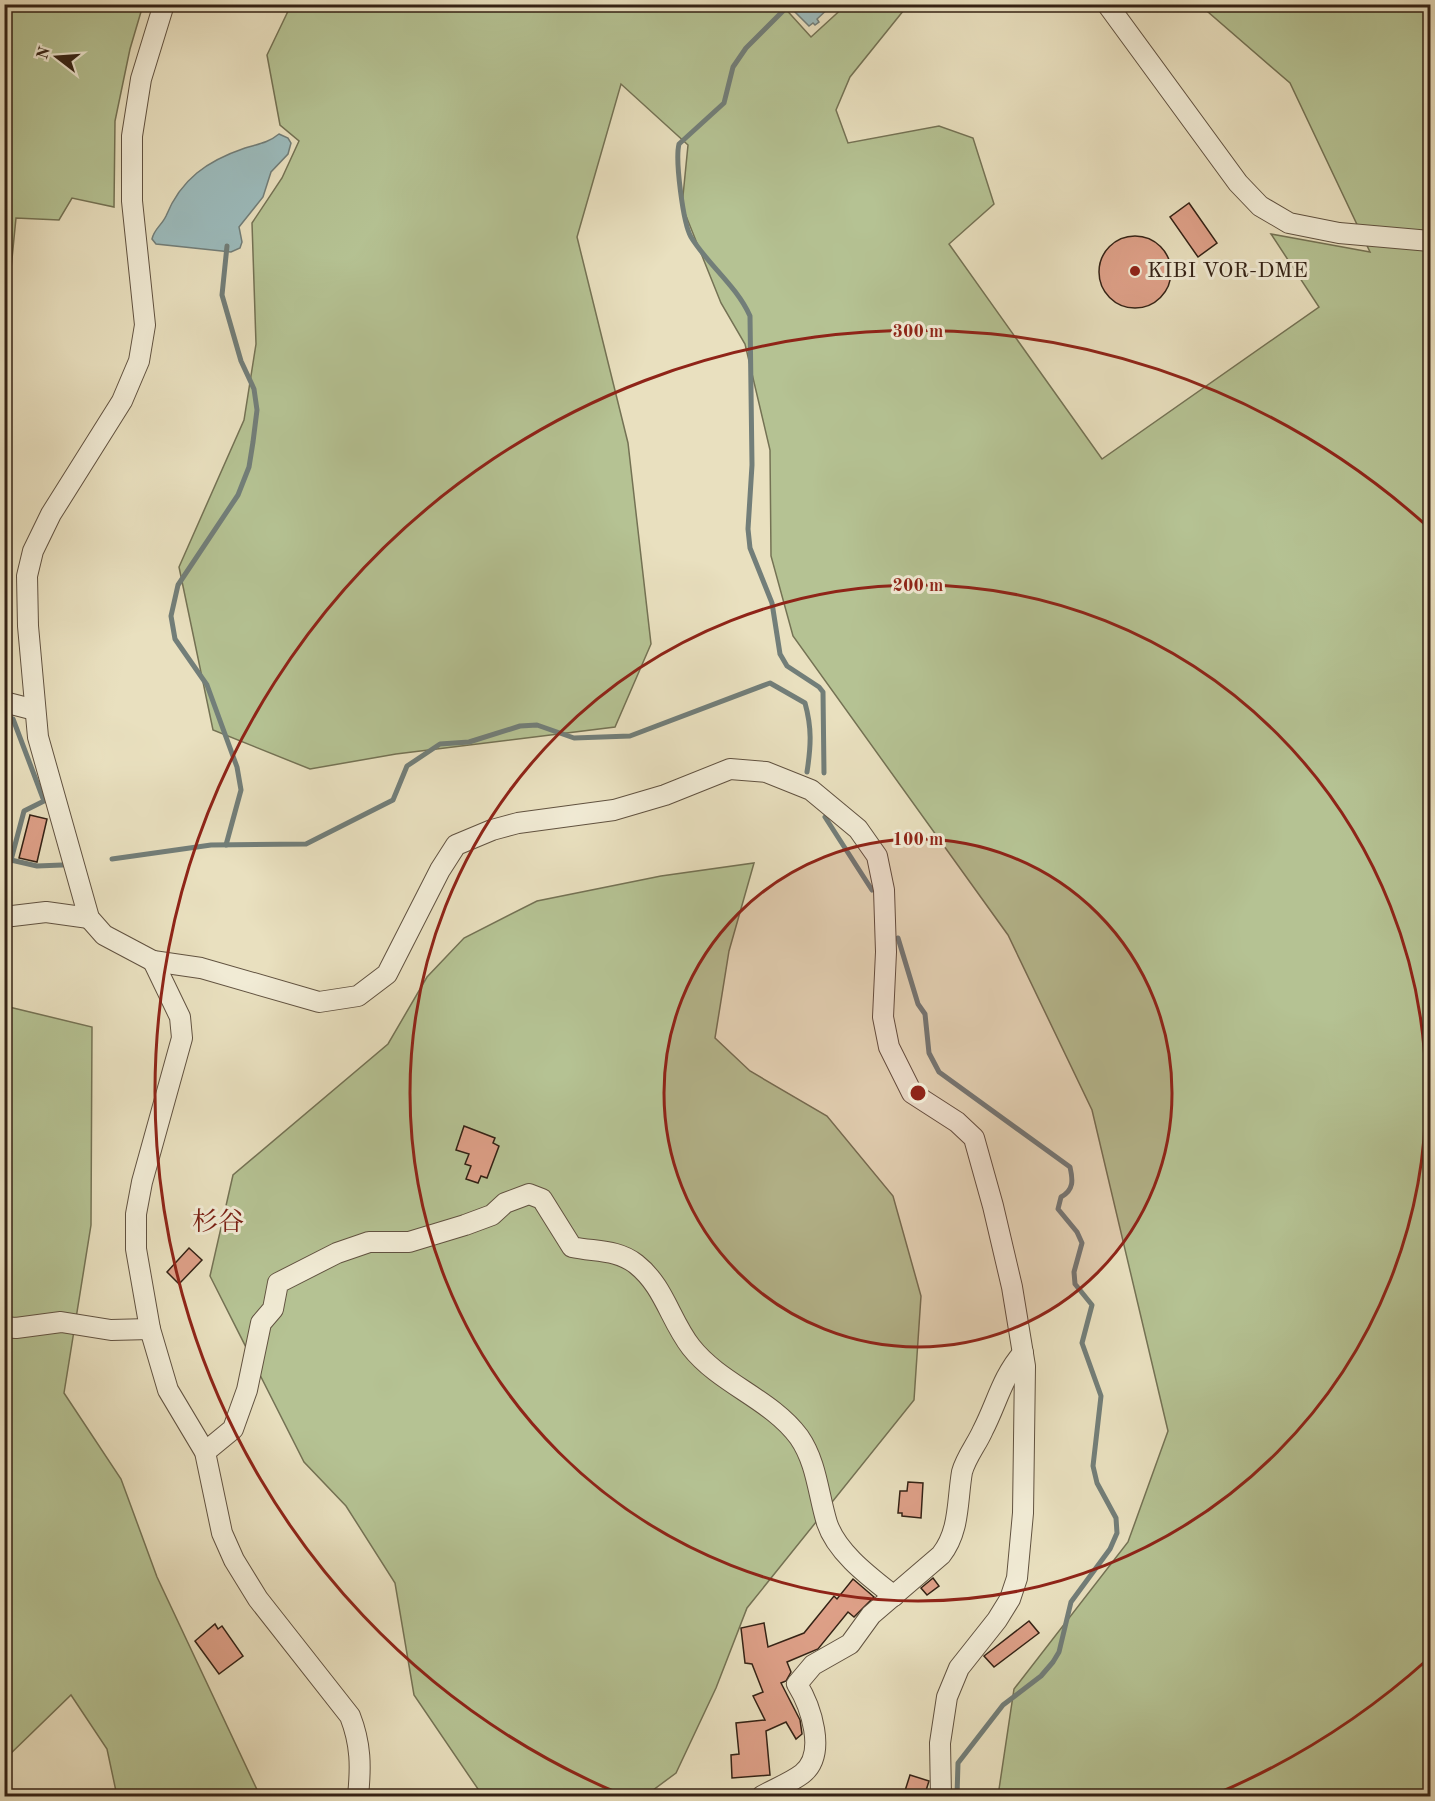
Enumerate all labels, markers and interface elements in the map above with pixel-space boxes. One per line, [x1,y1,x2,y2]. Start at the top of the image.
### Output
north arrow [27,27,87,87]
text: N [35,44,54,61]
place label: KIBI VOR-DME [1147,260,1308,282]
marker: KIBI VOR-DME [1128,264,1142,278]
text: 300 m [893,323,943,341]
text: 200 m [893,577,943,595]
text: 100 m [893,831,943,849]
centre of rings [908,1083,928,1103]
district label: 杉谷 [192,1208,244,1236]

